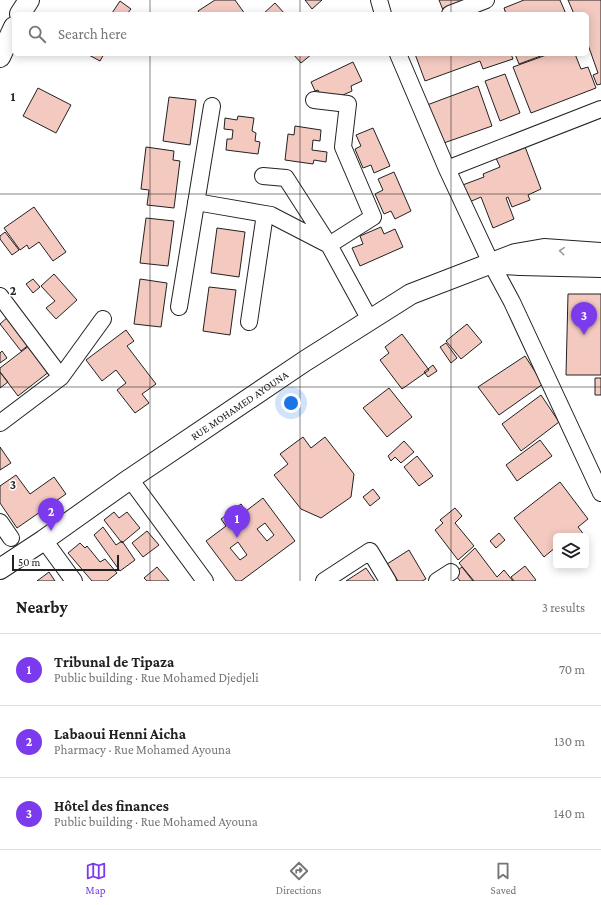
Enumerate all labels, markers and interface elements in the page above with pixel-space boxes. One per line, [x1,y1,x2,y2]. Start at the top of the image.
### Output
search box [12,12,589,56]
icon: search [26,23,48,45]
text: Search here [58,26,127,42]
text: 1 [11,89,16,104]
one-way arrow [559,246,565,255]
text: 2 [10,283,17,298]
pin: 3 [571,302,597,335]
street label: RUE MOHAMED AYOUNA [188,368,291,442]
your location [281,393,301,413]
text: 3 [10,477,16,492]
pin: 2 [38,498,64,531]
pin: 1 [224,505,250,538]
map controls [553,533,589,569]
button: layers [553,533,589,569]
scale bar [12,553,119,572]
text: 50 m [18,556,40,568]
text: Nearby [16,598,68,617]
text: 3 results [542,600,585,615]
text: Tribunal de Tipaza [54,654,174,670]
text: 1 [27,662,31,677]
text: 70 m [559,662,585,677]
text: Public building · Rue Mohamed Djedjeli [54,670,259,685]
text: Labaoui Henni Aicha [54,726,186,742]
text: 2 [26,734,32,749]
text: 130 m [554,734,585,749]
text: Pharmacy · Rue Mohamed Ayouna [54,742,231,757]
text: Hôtel des finances [54,798,169,814]
text: 3 [26,806,32,821]
text: 140 m [554,806,585,821]
text: Public building · Rue Mohamed Ayouna [54,814,258,829]
tab: Map [85,860,107,896]
tab: Directions [276,860,321,896]
tab: Saved [491,860,516,896]

